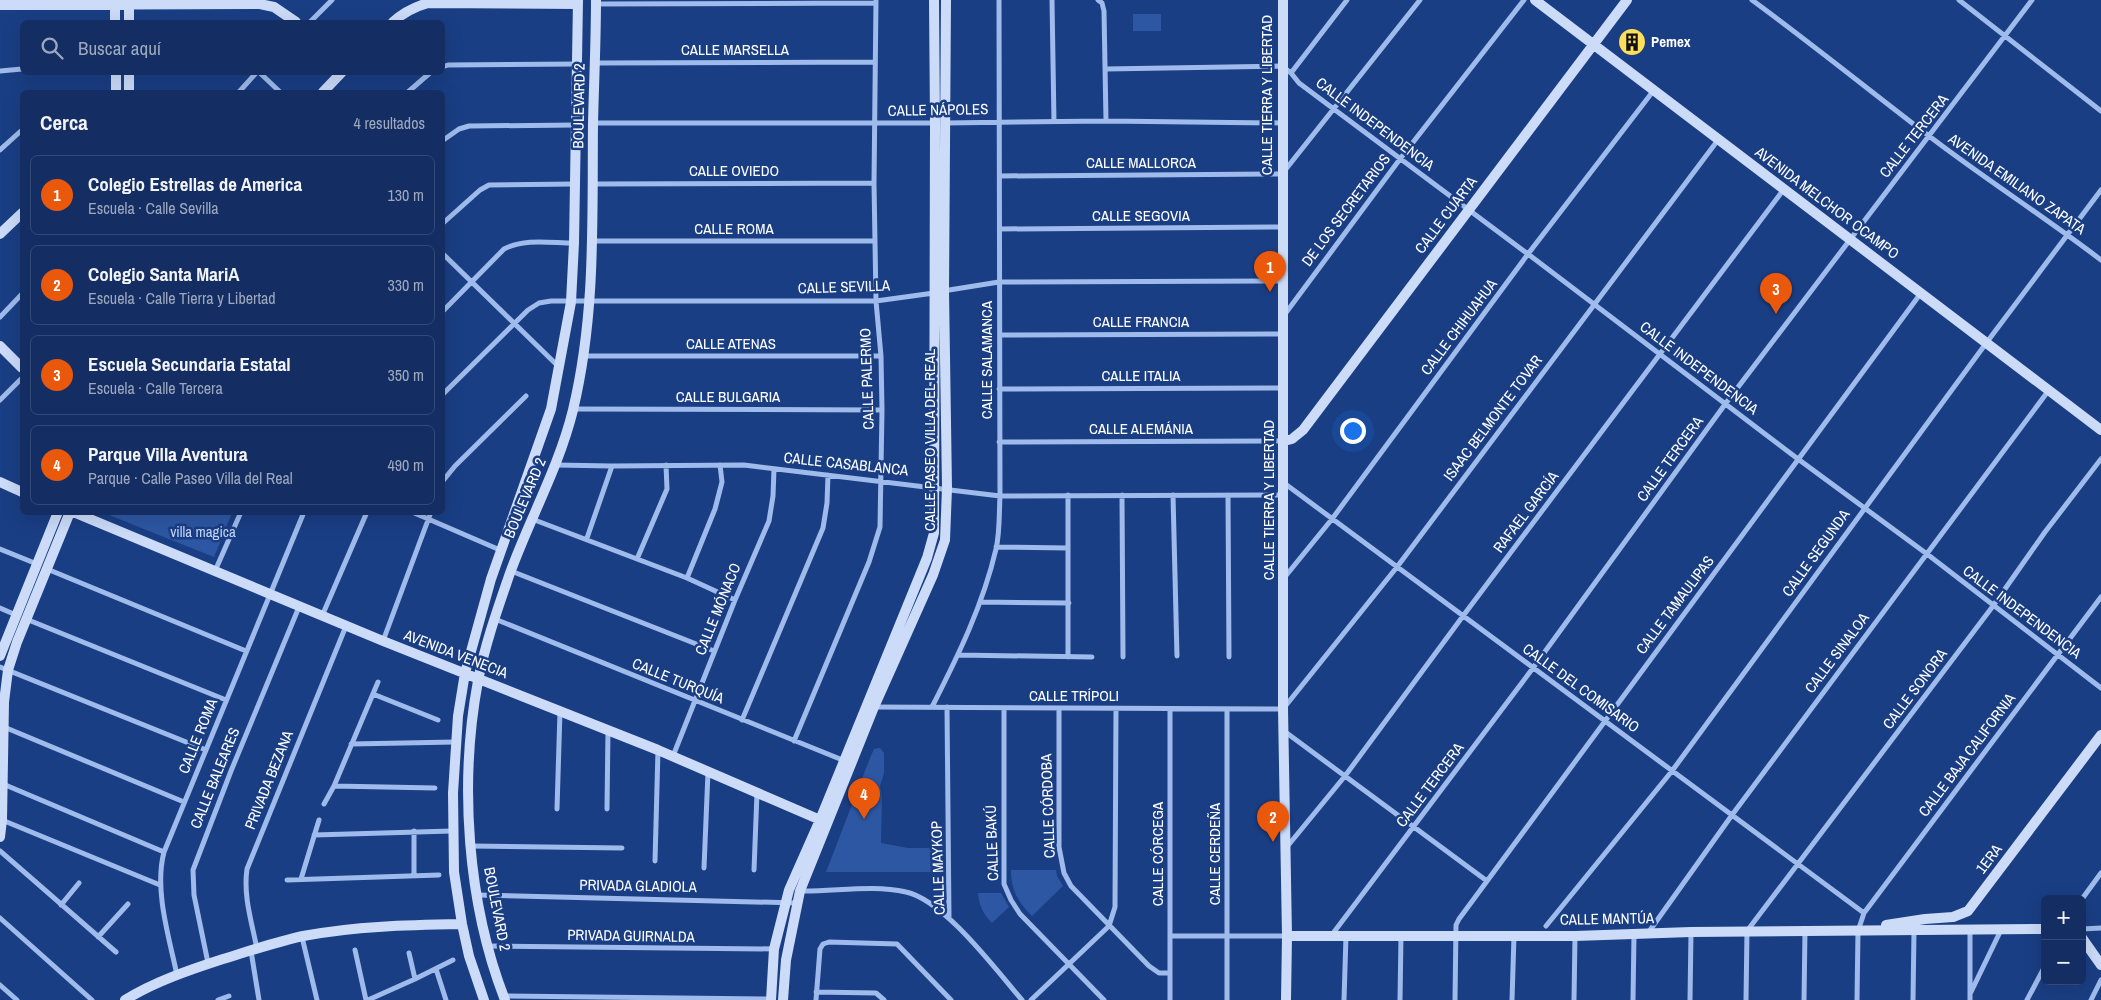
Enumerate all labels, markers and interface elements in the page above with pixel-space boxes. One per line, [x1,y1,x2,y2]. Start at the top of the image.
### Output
street label: CALLE TIERRA Y LIBERTAD [1256,15,1277,175]
search box [20,20,445,75]
building icon: Pemex [1617,27,1647,57]
place label: Pemex [1651,31,1691,52]
icon: search [38,34,66,62]
text: Buscar aquí [78,35,161,61]
street label: CALLE MARSELLA [681,39,790,60]
street label: BOULEVARD 2 [567,63,590,149]
street label: CALLE INDEPENDENCIA [1312,72,1440,176]
street label: CALLE TERCERA [1874,89,1953,182]
street label: CALLE NÁPOLES [888,98,988,121]
text: Cerca [40,108,88,137]
text: 4 resultados [354,112,425,134]
street label: AVENIDA EMILIANO ZAPATA [1944,128,2091,239]
street label: AVENIDA MELCHOR OCAMPO [1750,141,1904,264]
street label: DE LOS SECRETARIOS [1296,149,1395,270]
street label: CALLE MALLORCA [1086,152,1197,173]
street label: CALLE OVIEDO [689,160,779,181]
text: Colegio Estrellas de America [88,171,302,197]
street label: CALLE CUARTA [1410,171,1482,258]
text: 1 [53,184,61,206]
text: 130 m [388,184,424,206]
text: Escuela · Calle Sevilla [88,197,219,219]
street label: CALLE SEGOVIA [1092,205,1191,226]
street label: CALLE ROMA [694,218,774,239]
pin: 1 [1254,251,1286,292]
text: Colegio Santa MariA [88,261,240,287]
pin: 3 [1760,273,1792,314]
text: 2 [53,274,61,296]
text: 330 m [388,274,424,296]
street label: CALLE SEVILLA [797,274,891,299]
street label: CALLE CHIHUAHUA [1415,274,1502,379]
text: Escuela · Calle Tierra y Libertad [88,287,276,309]
street label: CALLE SALAMANCA [976,300,997,419]
street label: CALLE FRANCIA [1093,311,1190,332]
street label: CALLE INDEPENDENCIA [1636,316,1764,420]
street label: CALLE PALERMO [854,328,879,430]
street label: CALLE ATENAS [686,333,776,354]
street label: CALLE PASEO VILLA DEL REAL [919,349,940,531]
street label: ISAAC BELMONTE TOVAR [1438,350,1547,485]
text: Escuela Secundaria Estatal [88,351,291,377]
text: 3 [53,364,61,386]
text: 350 m [388,364,424,386]
street label: CALLE ITALIA [1101,365,1181,386]
text: Escuela · Calle Tercera [88,377,223,399]
street label: CALLE BULGARIA [676,386,781,407]
street label: CALLE TERCERA [1631,411,1708,506]
street label: CALLE ALEMÁNIA [1089,418,1194,439]
your location [1340,418,1366,444]
street label: CALLE TIERRA Y LIBERTAD [1258,420,1279,580]
text: Parque Villa Aventura [88,441,248,467]
street label: CALLE CASABLANCA [783,447,910,481]
text: 4 [53,454,61,476]
text: 490 m [388,454,424,476]
street label: BOULEVARD 2 [498,454,551,541]
street label: RAFAEL GARCÍA [1488,466,1564,557]
text: Parque · Calle Paseo Villa del Real [88,467,293,489]
street label: CALLE SEGUNDA [1777,504,1855,601]
park label: villa magica [170,521,236,542]
street label: CALLE TAMAULIPAS [1631,551,1719,658]
street label: CALLE MÓNACO [689,560,746,658]
street label: CALLE INDEPENDENCIA [1959,560,2087,664]
street label: CALLE SINALOA [1799,608,1874,697]
street label: AVENIDA VENECIA [400,624,512,683]
street label: CALLE DEL COMISARIO [1519,638,1644,737]
street label: CALLE SONORA [1877,644,1952,733]
street label: CALLE TURQUÍA [629,653,728,709]
street label: CALLE TRÍPOLI [1029,685,1119,706]
street label: CALLE BAJA CALIFORNIA [1913,688,2021,821]
street label: CALLE ROMA [173,694,222,777]
street label: CALLE BALEARES [185,724,244,832]
street label: PRIVADA BEZANA [239,726,298,832]
street label: CALLE TERCERA [1391,737,1469,831]
street label: CALLE CÓRDOBA [1035,753,1060,859]
pin: 4 [848,778,880,819]
street label: CALLE CÓRCEGA [1147,801,1168,906]
pin: 2 [1257,801,1289,842]
street label: CALLE CERDEÑA [1204,802,1225,905]
street label: CALLE BAKÚ [980,805,1003,881]
street label: CALLE MAYKOP [925,821,950,915]
street label: 1ERA [1971,839,2007,878]
street label: BOULEVARD 2 [479,865,516,953]
street label: PRIVADA GLADIOLA [579,874,698,897]
map controls [2041,895,2086,985]
button: + [2041,895,2086,940]
street label: CALLE MANTÚA [1560,907,1655,930]
street label: PRIVADA GUIRNALDA [567,924,696,947]
button: − [2041,940,2086,985]

